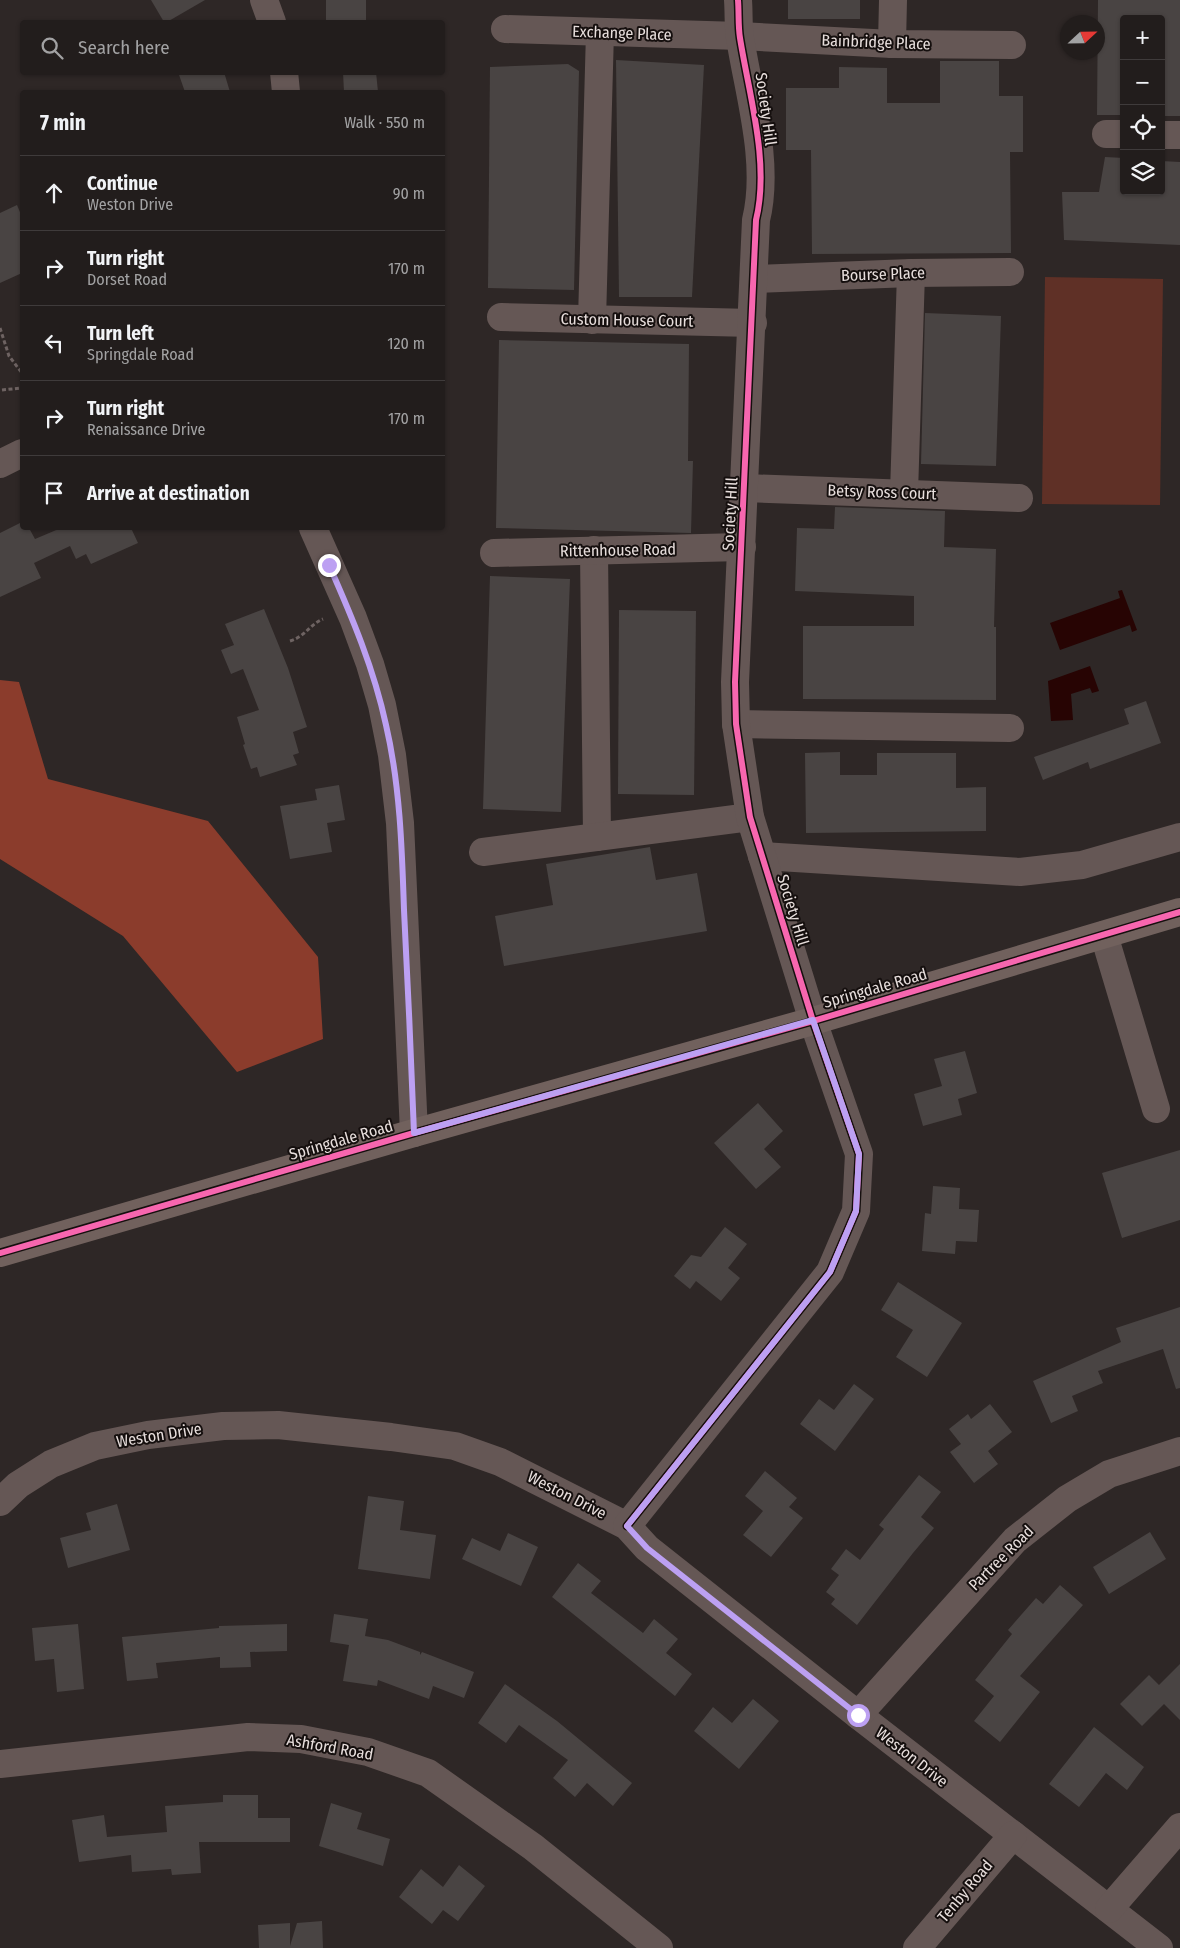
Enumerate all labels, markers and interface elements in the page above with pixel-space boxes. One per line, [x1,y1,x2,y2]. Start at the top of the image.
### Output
north arrow [1060,15,1105,60]
map controls [1120,15,1165,195]
button: + [1120,15,1165,60]
search box [20,20,445,75]
street label: Exchange Place [572,22,672,44]
street label: Bainbridge Place [821,31,931,53]
icon: search [38,34,66,62]
text: Search here [78,36,170,59]
button: − [1120,60,1165,105]
street label: Society Hill [751,71,781,147]
button: locate [1120,105,1165,150]
text: 7 min [40,110,86,136]
text: Walk · 550 m [344,113,425,132]
button: layers [1120,150,1165,195]
text: Continue [87,172,158,195]
icon: ahead [40,179,68,207]
text: 90 m [393,184,425,203]
text: Weston Drive [87,195,173,214]
text: Turn right [87,247,164,270]
icon: right [40,254,68,282]
text: 170 m [388,259,425,278]
street label: Bourse Place [841,263,925,285]
text: Dorset Road [87,270,167,289]
street label: Custom House Court [560,309,694,331]
text: Turn left [87,322,154,345]
icon: left [40,329,68,357]
text: 120 m [387,334,425,353]
text: Springdale Road [87,345,194,364]
text: Turn right [87,397,164,420]
icon: right [40,404,68,432]
text: 170 m [388,409,425,428]
text: Renaissance Drive [87,420,205,439]
street label: Society Hill [719,477,741,551]
icon: arrive [40,479,68,507]
street label: Betsy Ross Court [827,481,938,503]
text: Arrive at destination [87,482,250,505]
street label: Rittenhouse Road [560,539,676,561]
route end [318,554,341,577]
street label: Society Hill [773,872,813,948]
street label: Springdale Road [821,964,929,1012]
street label: Springdale Road [287,1116,395,1164]
street label: Weston Drive [115,1419,203,1451]
street label: Weston Drive [524,1467,610,1523]
street label: Partree Road [965,1522,1037,1594]
route start [847,1704,870,1727]
street label: Weston Drive [872,1723,952,1791]
street label: Ashford Road [285,1730,375,1764]
street label: Tenby Road [933,1856,997,1926]

